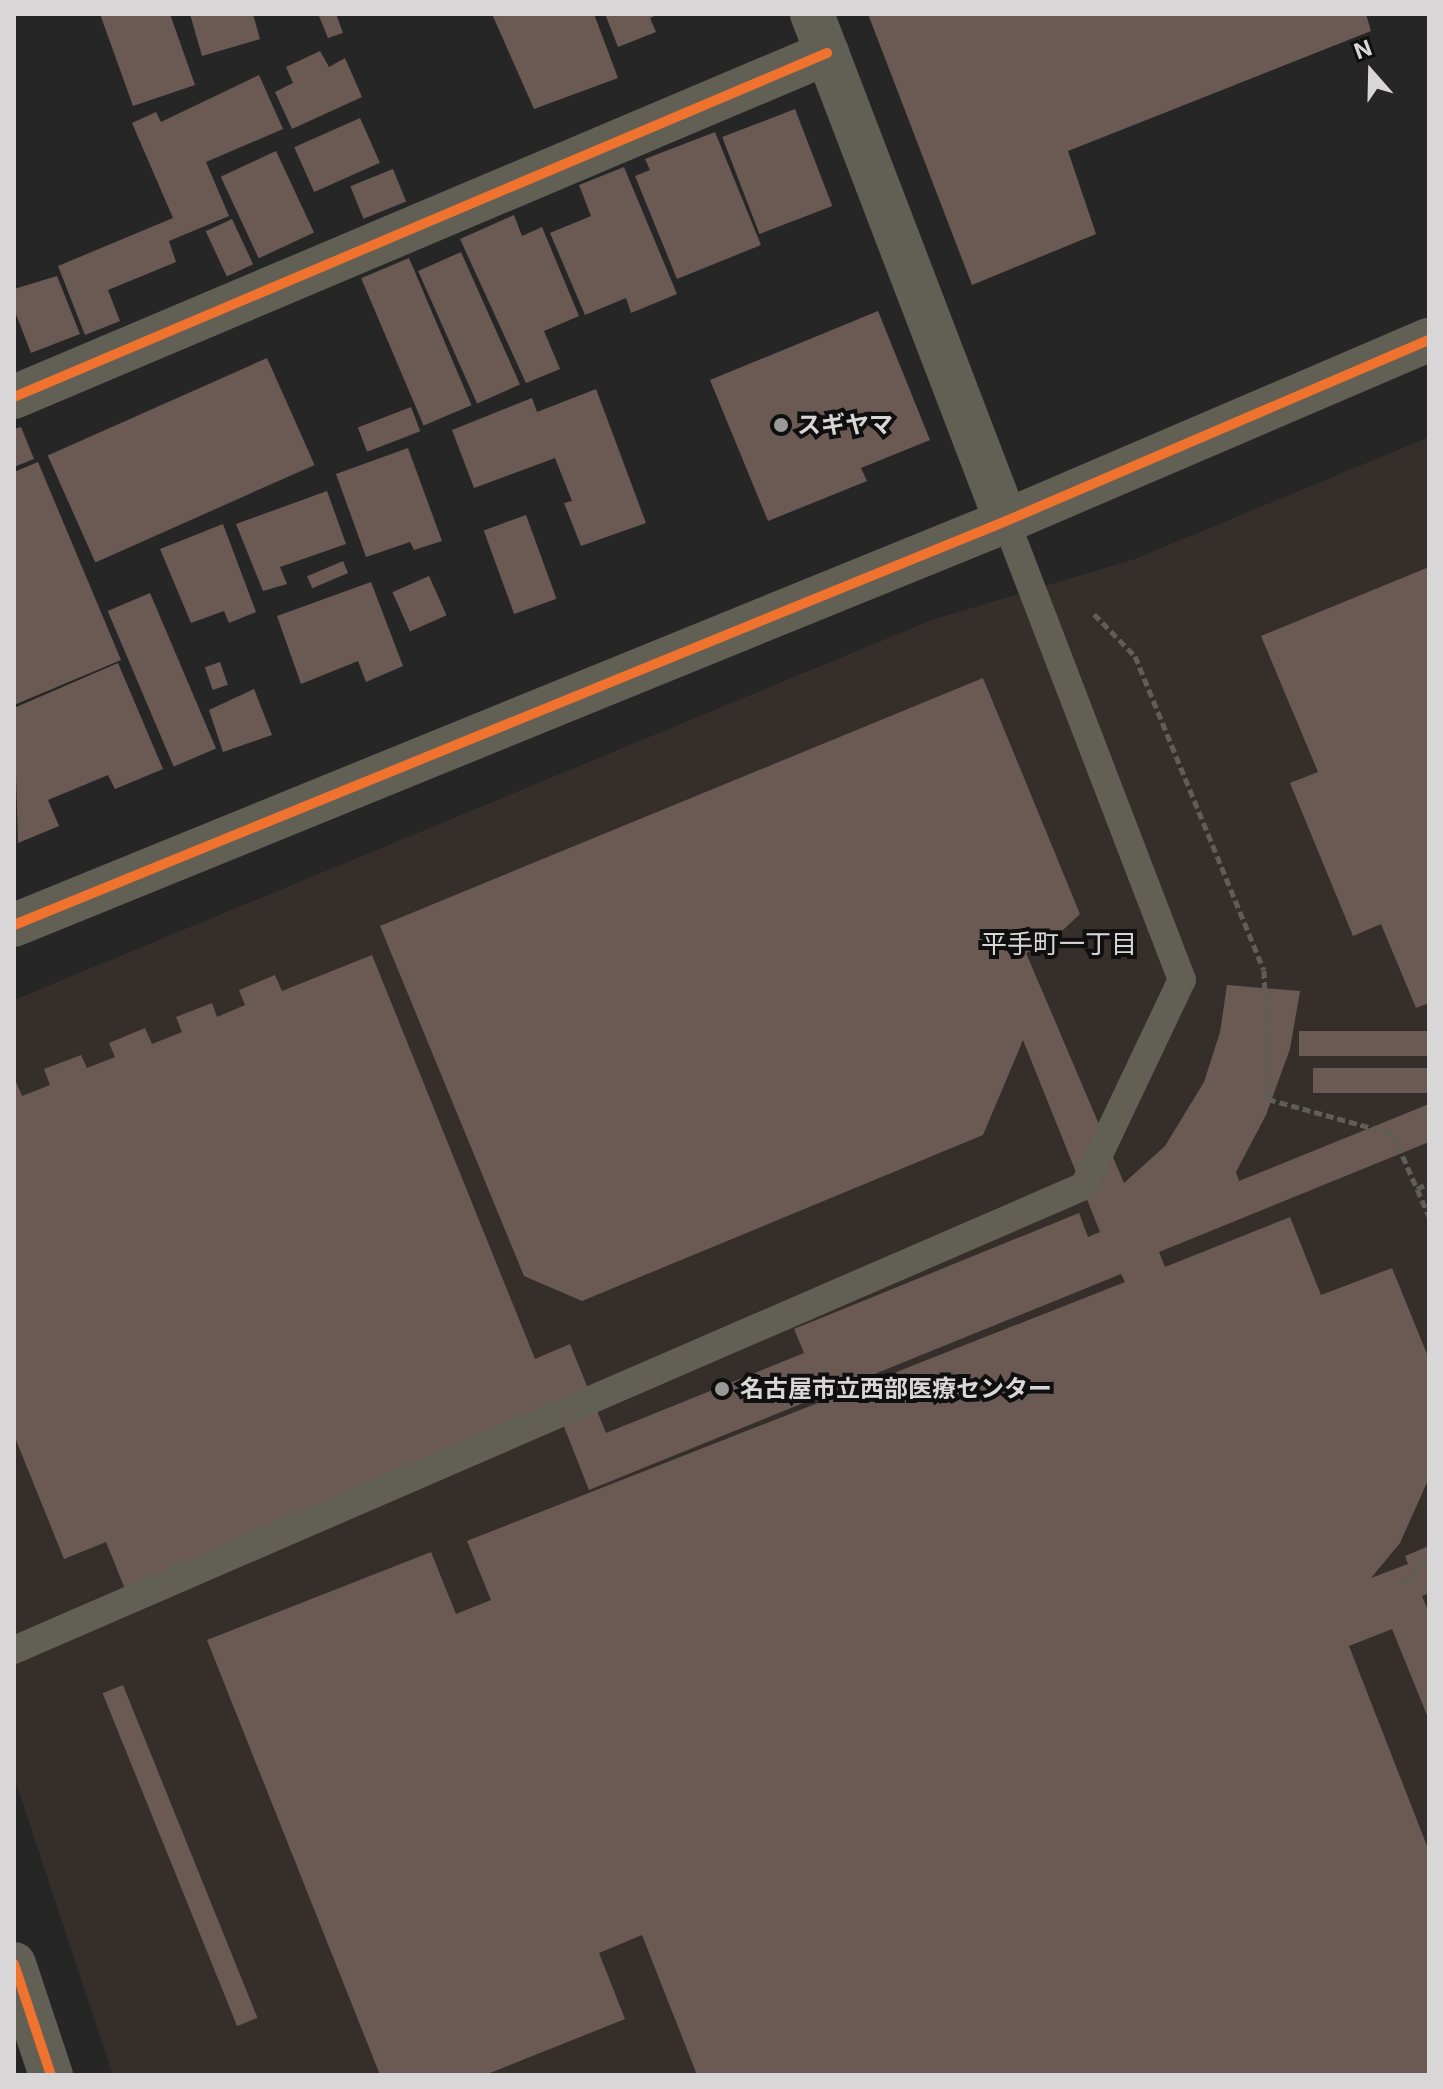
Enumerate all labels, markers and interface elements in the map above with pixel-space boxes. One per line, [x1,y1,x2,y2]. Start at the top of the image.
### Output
north arrow [1331,32,1411,112]
text: N [1350,34,1375,65]
place label: スギヤマ [797,411,893,439]
marker: スギヤマ [772,416,790,434]
district label: 平手町一丁目 [981,928,1137,960]
place label: 名古屋市立西部医療センター [740,1375,1052,1403]
marker: 名古屋市立西部医療センター [711,1378,733,1400]

